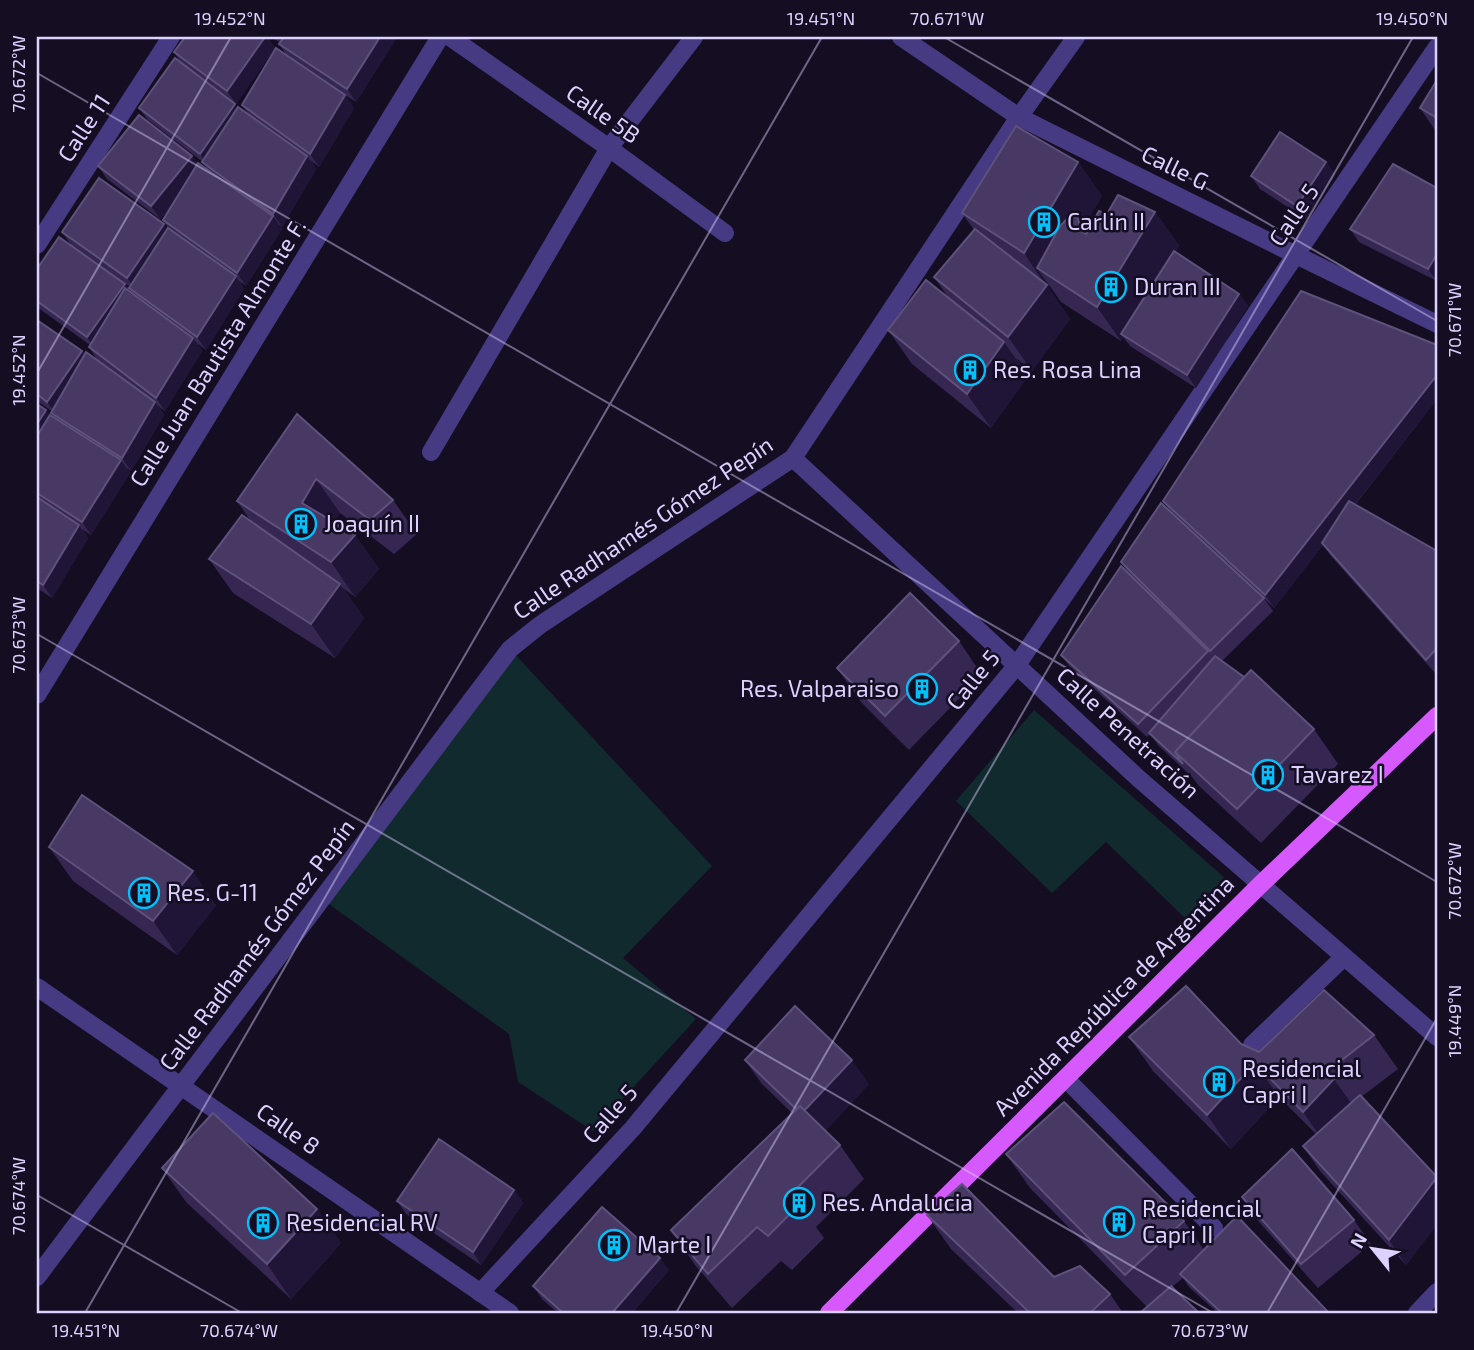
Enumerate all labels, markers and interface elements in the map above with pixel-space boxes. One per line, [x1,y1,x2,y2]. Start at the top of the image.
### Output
text: 19.452°N [194,7,266,29]
text: 19.451°N [787,7,855,29]
text: 70.671°W [910,7,984,29]
text: 19.450°N [1376,7,1448,29]
text: 70.672°W [7,35,29,113]
street label: Calle 5B [561,78,646,149]
street label: Calle 11 [51,88,115,167]
street label: Calle G [1137,139,1214,195]
street label: Calle 5 [1262,178,1324,251]
building icon: Carlin II [1027,205,1061,239]
place label: Carlin II [1067,207,1145,235]
street label: Calle Juan Bautista Almonte F. [123,213,311,492]
building icon: Duran III [1094,270,1128,304]
place label: Duran III [1134,272,1221,300]
text: 70.671°W [1443,283,1465,357]
text: 19.452°N [7,334,29,406]
building icon: Res. Rosa Lina [953,353,987,387]
place label: Res. Rosa Lina [993,355,1142,383]
street label: Calle Radhamés Gómez Pepín [507,430,778,625]
building icon: Joaquín II [284,507,318,541]
place label: Joaquín II [324,509,420,537]
text: 70.673°W [7,596,29,674]
street label: Calle 5 [940,644,1005,715]
street label: Calle Penetración [1052,661,1206,804]
building icon: Res. Valparaiso [905,672,939,706]
place label: Res. Valparaiso [740,674,899,702]
building icon: Tavarez I [1251,758,1285,792]
place label: Tavarez I [1291,760,1384,788]
street label: Calle Radhamés Gómez Pepín [153,813,360,1076]
text: 70.672°W [1443,842,1465,920]
street label: Avenida República de Argentina [987,869,1239,1121]
building icon: Res. G-11 [127,876,161,910]
place label: Res. G-11 [167,878,258,906]
text: 19.449°N [1443,984,1465,1058]
place label: Residencial Capri I [1242,1054,1361,1108]
building icon: Residencial Capri I [1202,1065,1236,1099]
street label: Calle 5 [576,1078,643,1149]
street label: Calle 8 [252,1096,326,1160]
text: 70.674°W [7,1157,29,1235]
building icon: Res. Andalucia [782,1186,816,1220]
place label: Res. Andalucia [822,1188,973,1216]
place label: Residencial Capri II [1142,1194,1261,1248]
building icon: Residencial Capri II [1102,1205,1136,1239]
building icon: Residencial RV [246,1206,280,1240]
place label: Residencial RV [286,1208,438,1236]
north arrow [1338,1214,1408,1284]
building icon: Marte I [597,1228,631,1262]
text: N [1344,1229,1371,1252]
place label: Marte I [637,1230,711,1258]
text: 19.451°N [52,1319,120,1341]
text: 70.674°W [200,1319,278,1341]
text: 19.450°N [641,1319,713,1341]
text: 70.673°W [1171,1319,1249,1341]

